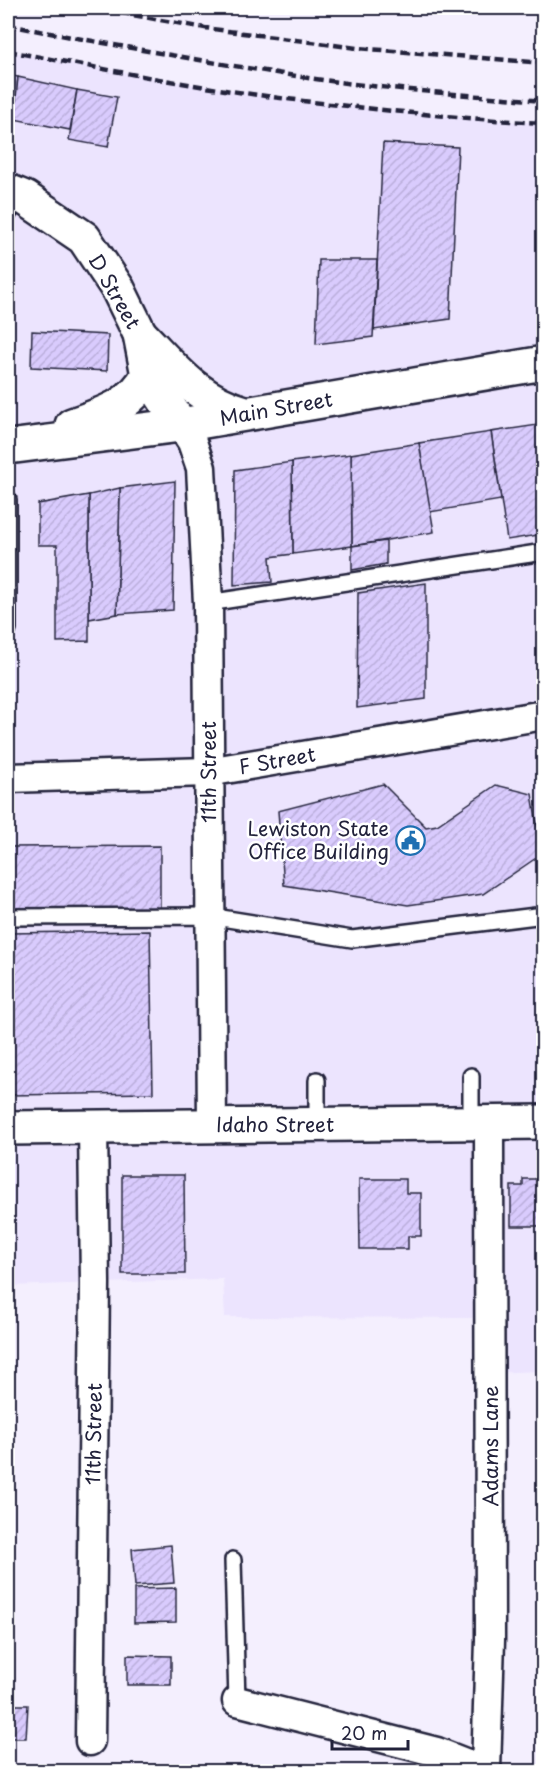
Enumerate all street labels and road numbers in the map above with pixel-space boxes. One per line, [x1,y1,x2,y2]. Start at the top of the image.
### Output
street label: D Street [81,248,149,334]
street label: Main Street [217,383,335,433]
street label: 11th Street [193,721,223,823]
street label: F Street [236,739,318,781]
street label: Idaho Street [216,1109,334,1139]
street label: 11th Street [77,1383,109,1485]
street label: Adams Lane [475,1385,505,1507]

